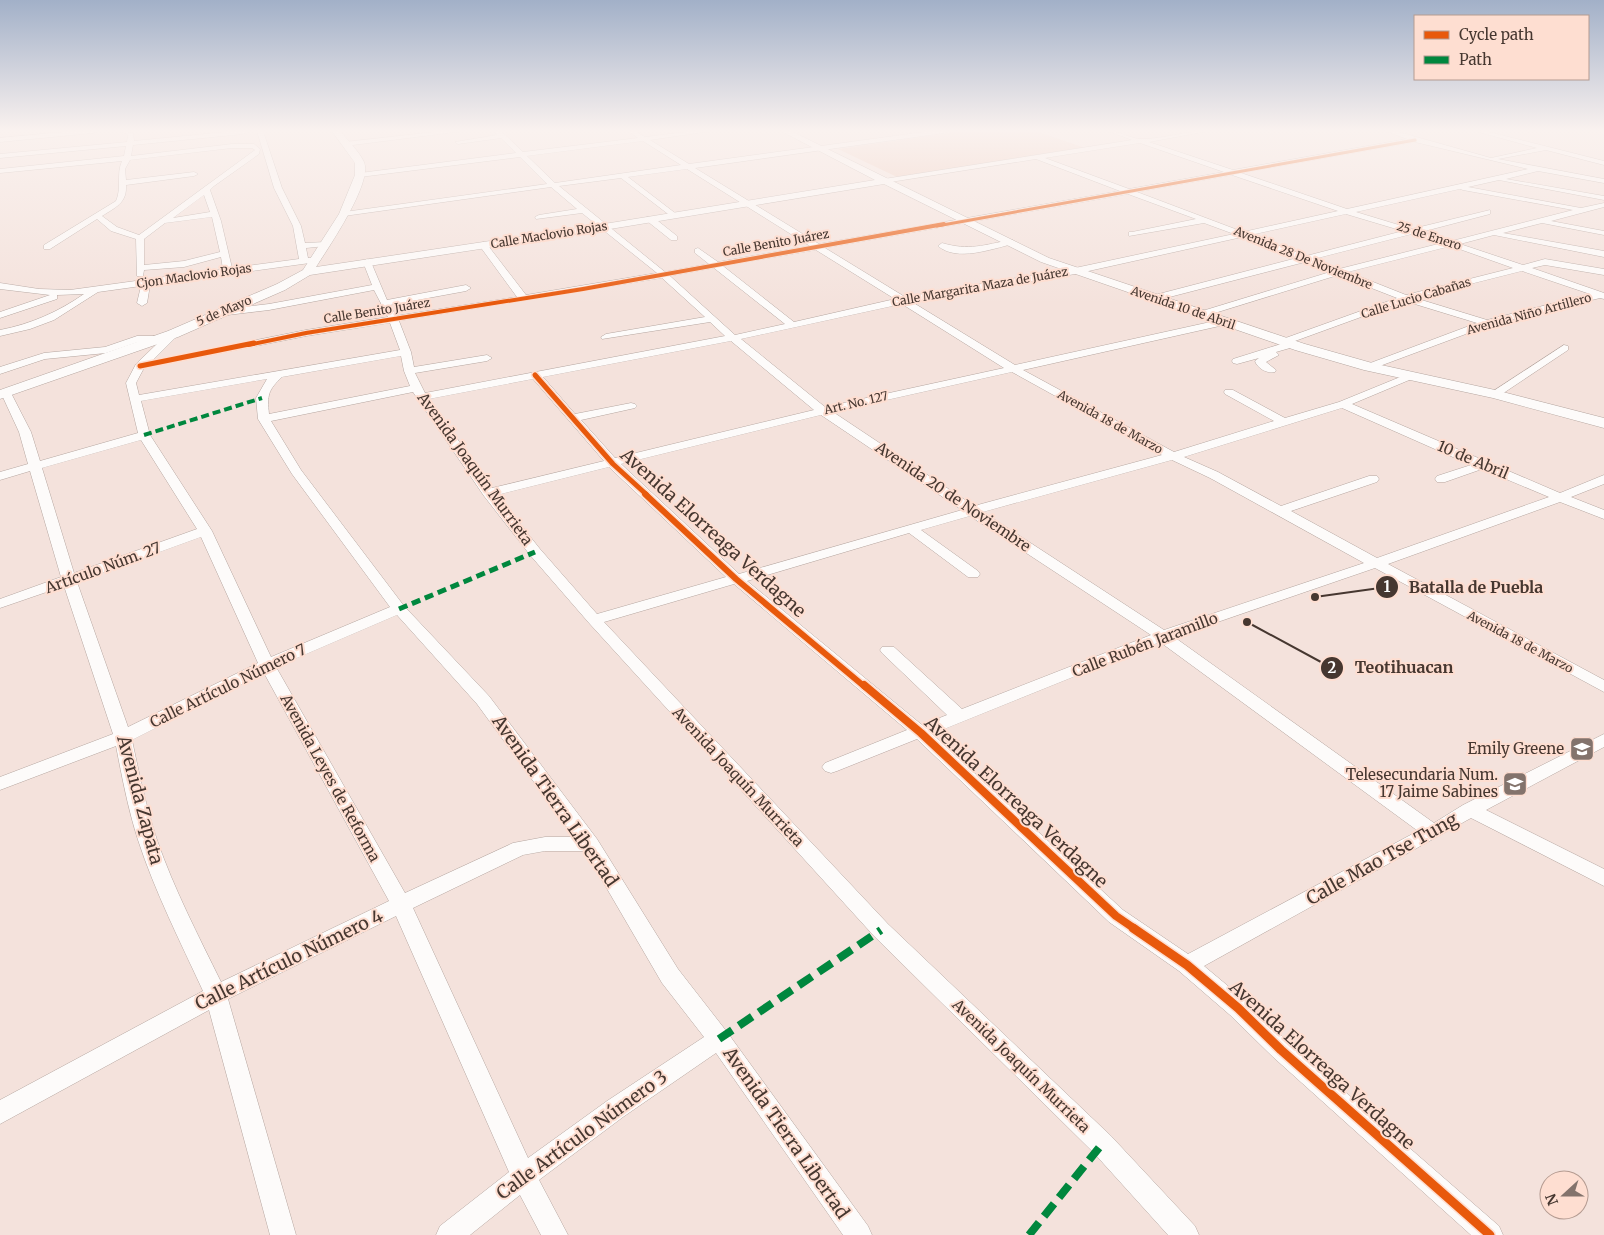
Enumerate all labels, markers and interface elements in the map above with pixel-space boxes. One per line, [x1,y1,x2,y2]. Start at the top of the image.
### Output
legend [1414,15,1589,80]
text: Cycle path [1459,25,1534,44]
text: Path [1459,50,1492,69]
street label: Calle Maclovio Rojas [490,218,608,251]
street label: 25 de Enero [1395,218,1463,253]
street label: Avenida 28 De Noviembre [1231,223,1375,292]
street label: Calle Benito Juárez [722,226,831,259]
street label: Cjon Maclovio Rojas [136,260,252,291]
street label: Calle Margarita Maza de Juárez [891,264,1069,309]
street label: Calle Lucio Cabañas [1359,274,1473,321]
street label: Avenida 10 de Abril [1128,282,1238,333]
street label: Avenida Niño Artillero [1464,290,1593,338]
street label: 5 de Mayo [194,292,254,329]
street label: Calle Benito Juárez [323,295,432,326]
street label: Avenida 18 de Marzo [1054,386,1165,457]
street label: Avenida Joaquín Murrieta [413,388,537,549]
street label: Art. No. 127 [821,388,889,417]
street label: 10 de Abril [1435,436,1512,483]
street label: Avenida 20 de Noviembre [871,437,1035,556]
street label: Avenida Elorreaga Verdagne [615,443,811,622]
street label: Artículo Núm. 27 [41,538,164,598]
callout: Batalla de Puebla [1374,572,1553,603]
text: 1 [1384,577,1391,596]
text: Batalla de Puebla [1409,577,1543,597]
street label: Avenida 18 de Marzo [1464,607,1576,676]
street label: Calle Rubén Jaramillo [1069,608,1220,681]
street label: Calle Artículo Número 7 [147,639,309,732]
callout: Teotihuacan [1319,652,1463,683]
text: Teotihuacan [1355,657,1453,677]
text: 2 [1328,658,1337,677]
street label: Avenida Leyes de Reforma [276,690,384,865]
street label: Avenida Joaquín Murrieta [668,702,808,850]
street label: Avenida Tierra Libertad [487,710,624,891]
street label: Avenida Elorreaga Verdagne [919,710,1113,893]
street label: Avenida Zapata [112,732,169,867]
school or university icon: Emily Greene [1569,736,1595,762]
place label: Emily Greene [1467,739,1564,758]
place label: Telesecundaria Num. 17 Jaime Sabines [1346,765,1498,801]
school or university icon: Telesecundaria Num. 17 Jaime Sabines [1502,771,1528,797]
street label: Calle Mao Tse Tung [1302,807,1462,910]
street label: Calle Artículo Número 4 [191,904,387,1015]
street label: Avenida Elorreaga Verdagne [1224,975,1420,1154]
street label: Avenida Joaquín Murrieta [948,994,1094,1136]
street label: Avenida Tierra Libertad [718,1042,855,1223]
street label: Calle Artículo Número 3 [492,1065,672,1204]
north arrow [1539,1170,1589,1220]
text: N [1541,1191,1562,1208]

